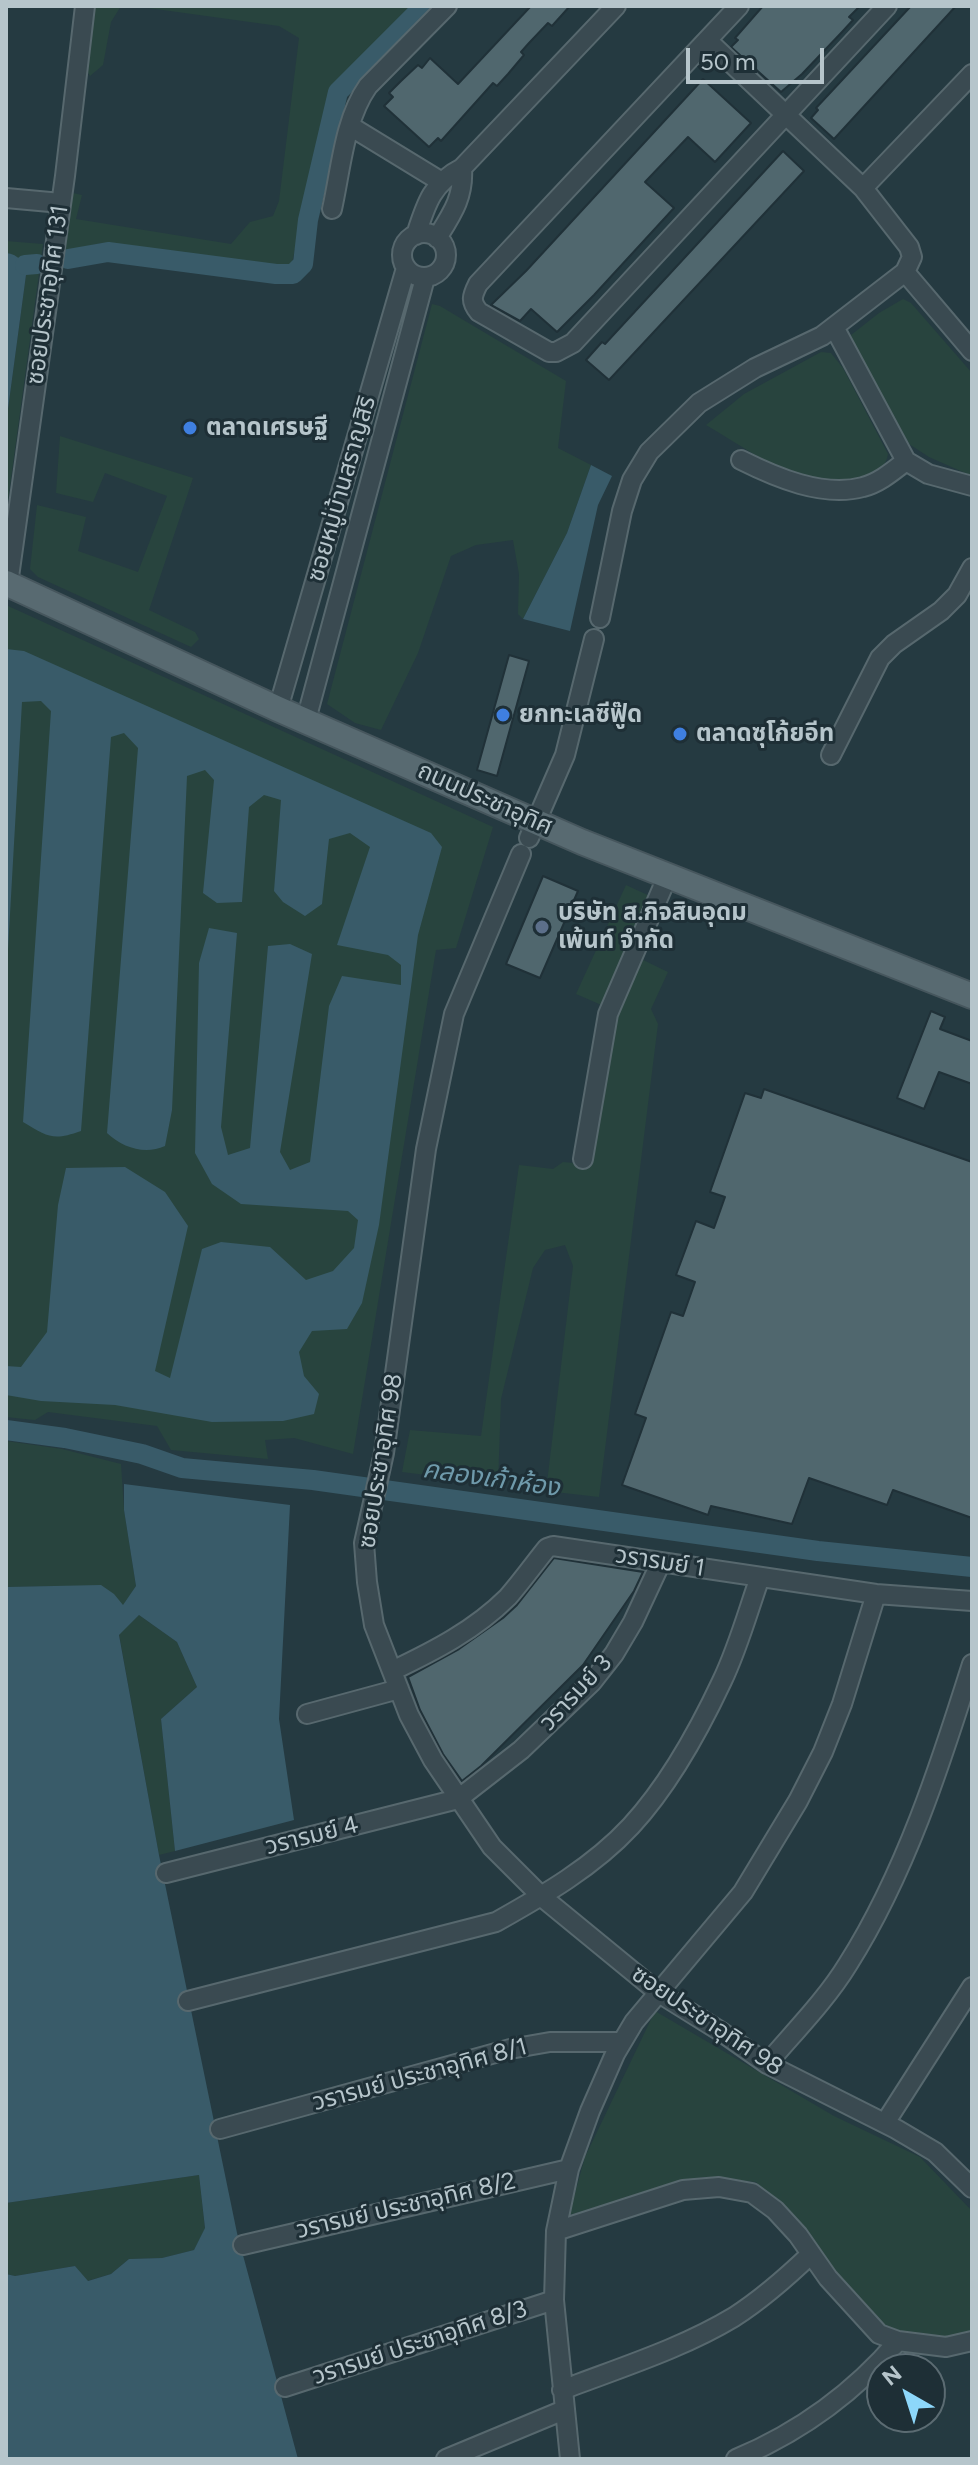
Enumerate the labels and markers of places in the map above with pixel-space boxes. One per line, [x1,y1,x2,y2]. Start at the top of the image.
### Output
place label: ตลาดเศรษฐี [206,414,328,442]
marker: ตลาดเศรษฐี [181,419,199,437]
place label: ยกทะเลซีฟู๊ด [519,701,642,729]
marker: ยกทะเลซีฟู๊ด [494,706,512,724]
place label: ตลาดซุโก้ยอีท [696,720,834,748]
marker: ตลาดซุโก้ยอีท [671,725,689,743]
place label: บริษัท ส.กิจสินอุดม เพ้นท์ จำกัด [558,899,747,955]
marker: บริษัท ส.กิจสินอุดม เพ้นท์ จำกัด [533,918,551,936]

